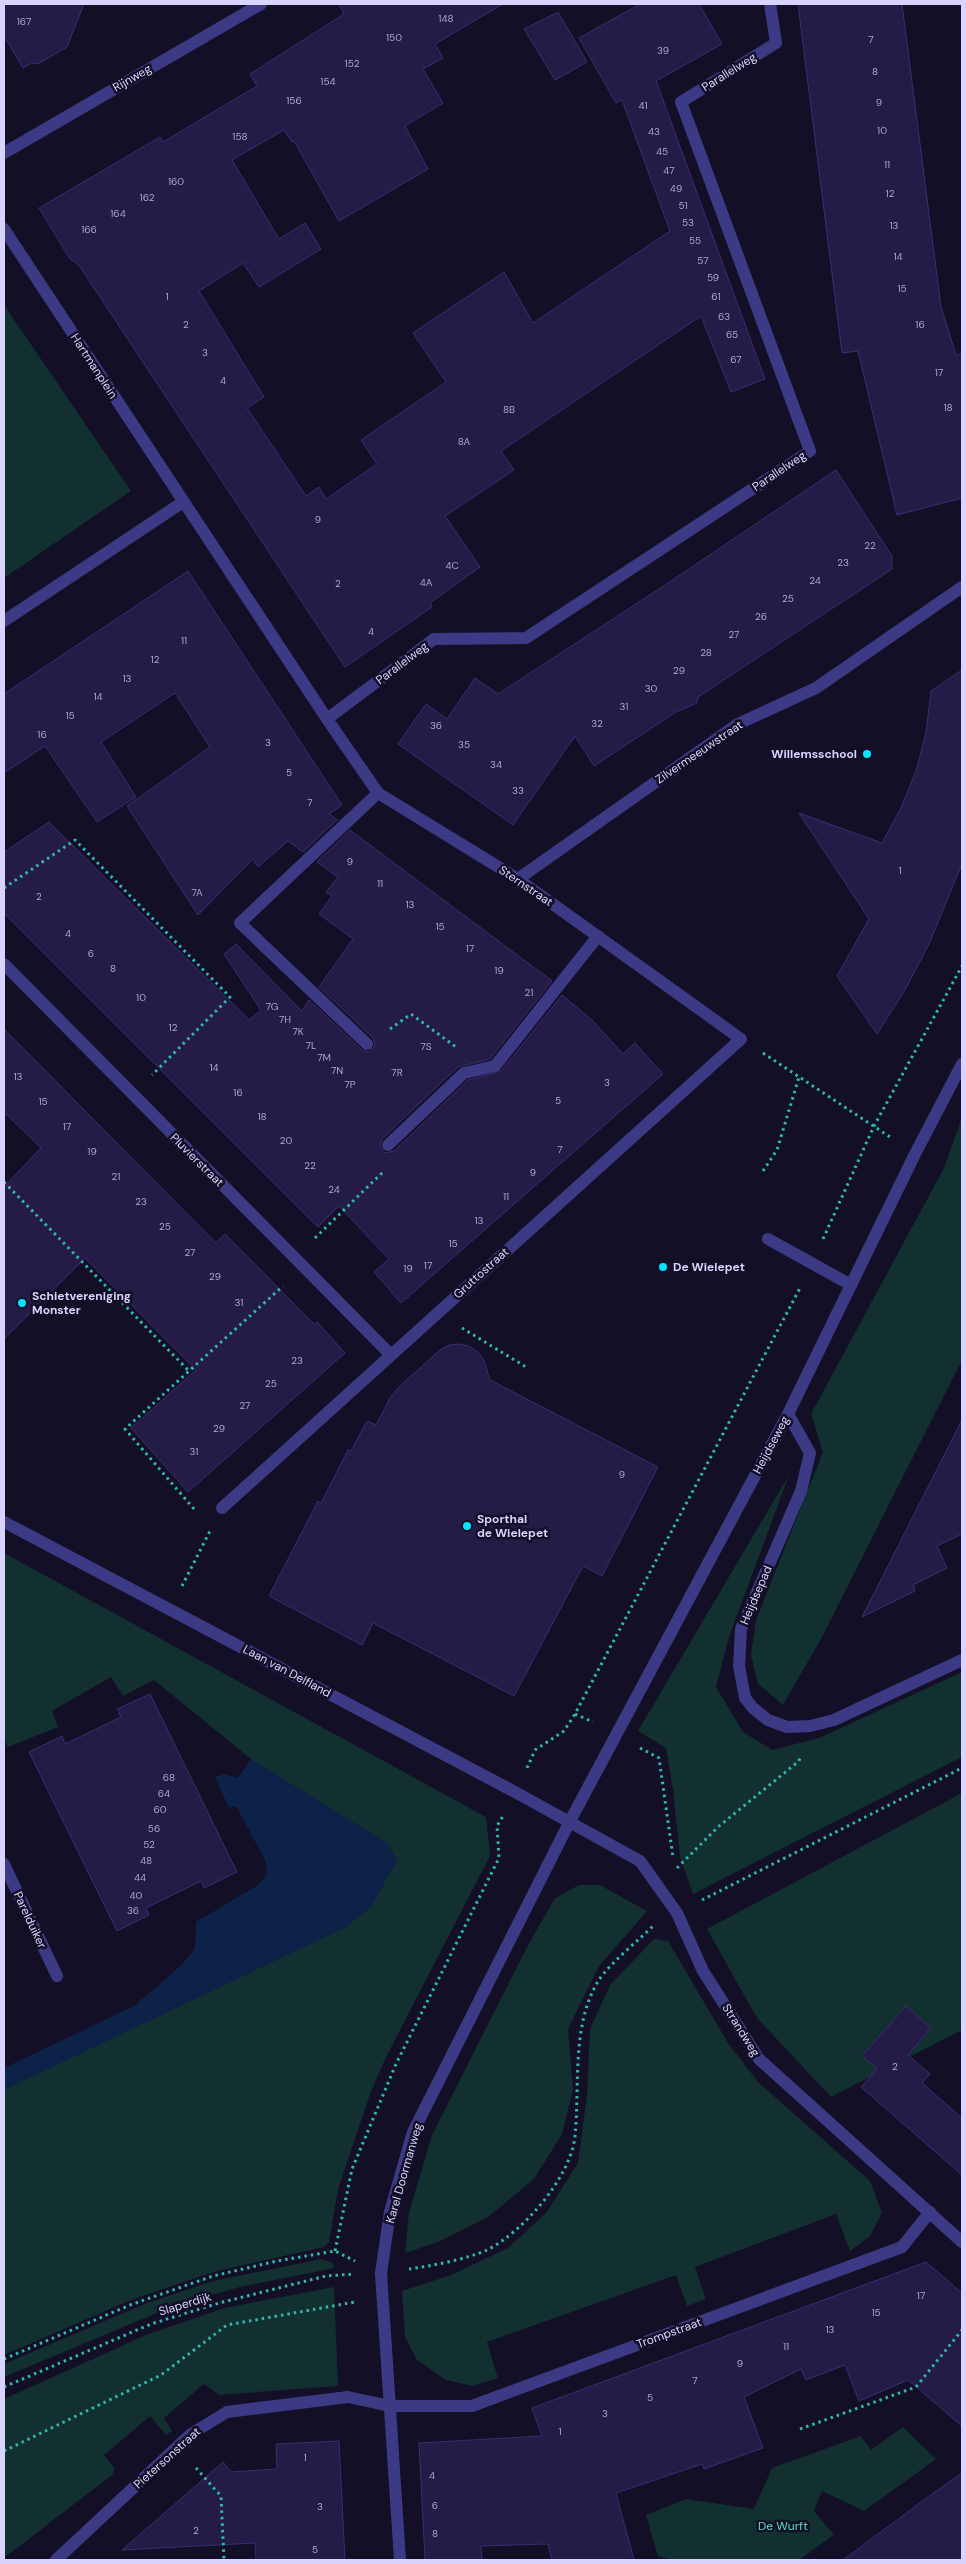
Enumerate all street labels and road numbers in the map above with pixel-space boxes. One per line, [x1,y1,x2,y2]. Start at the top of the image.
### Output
street label: Parallelweg [699,49,760,95]
street label: Rijnweg [110,60,155,95]
street label: Hartmanplein [67,330,121,402]
street label: Parallelweg [749,447,809,495]
street label: Parallelweg [373,638,432,688]
street label: Zilvermeeuwstraat [652,717,746,787]
street label: Sternstraat [496,862,556,910]
street label: Pluvierstraat [167,1130,227,1190]
street label: Gruttostraat [450,1244,512,1302]
street label: Heijdseweg [749,1413,793,1477]
street label: Heijdsepad [736,1563,776,1627]
street label: Laan van Delfland [240,1641,334,1701]
street label: Parelduiker [10,1889,50,1952]
street label: Strandweg [718,2001,764,2060]
street label: Karel Doormanweg [382,2121,426,2225]
street label: Slaperdijk [157,2288,213,2320]
street label: Trompstraat [634,2314,704,2352]
street label: Pietersonstraat [130,2424,204,2492]

